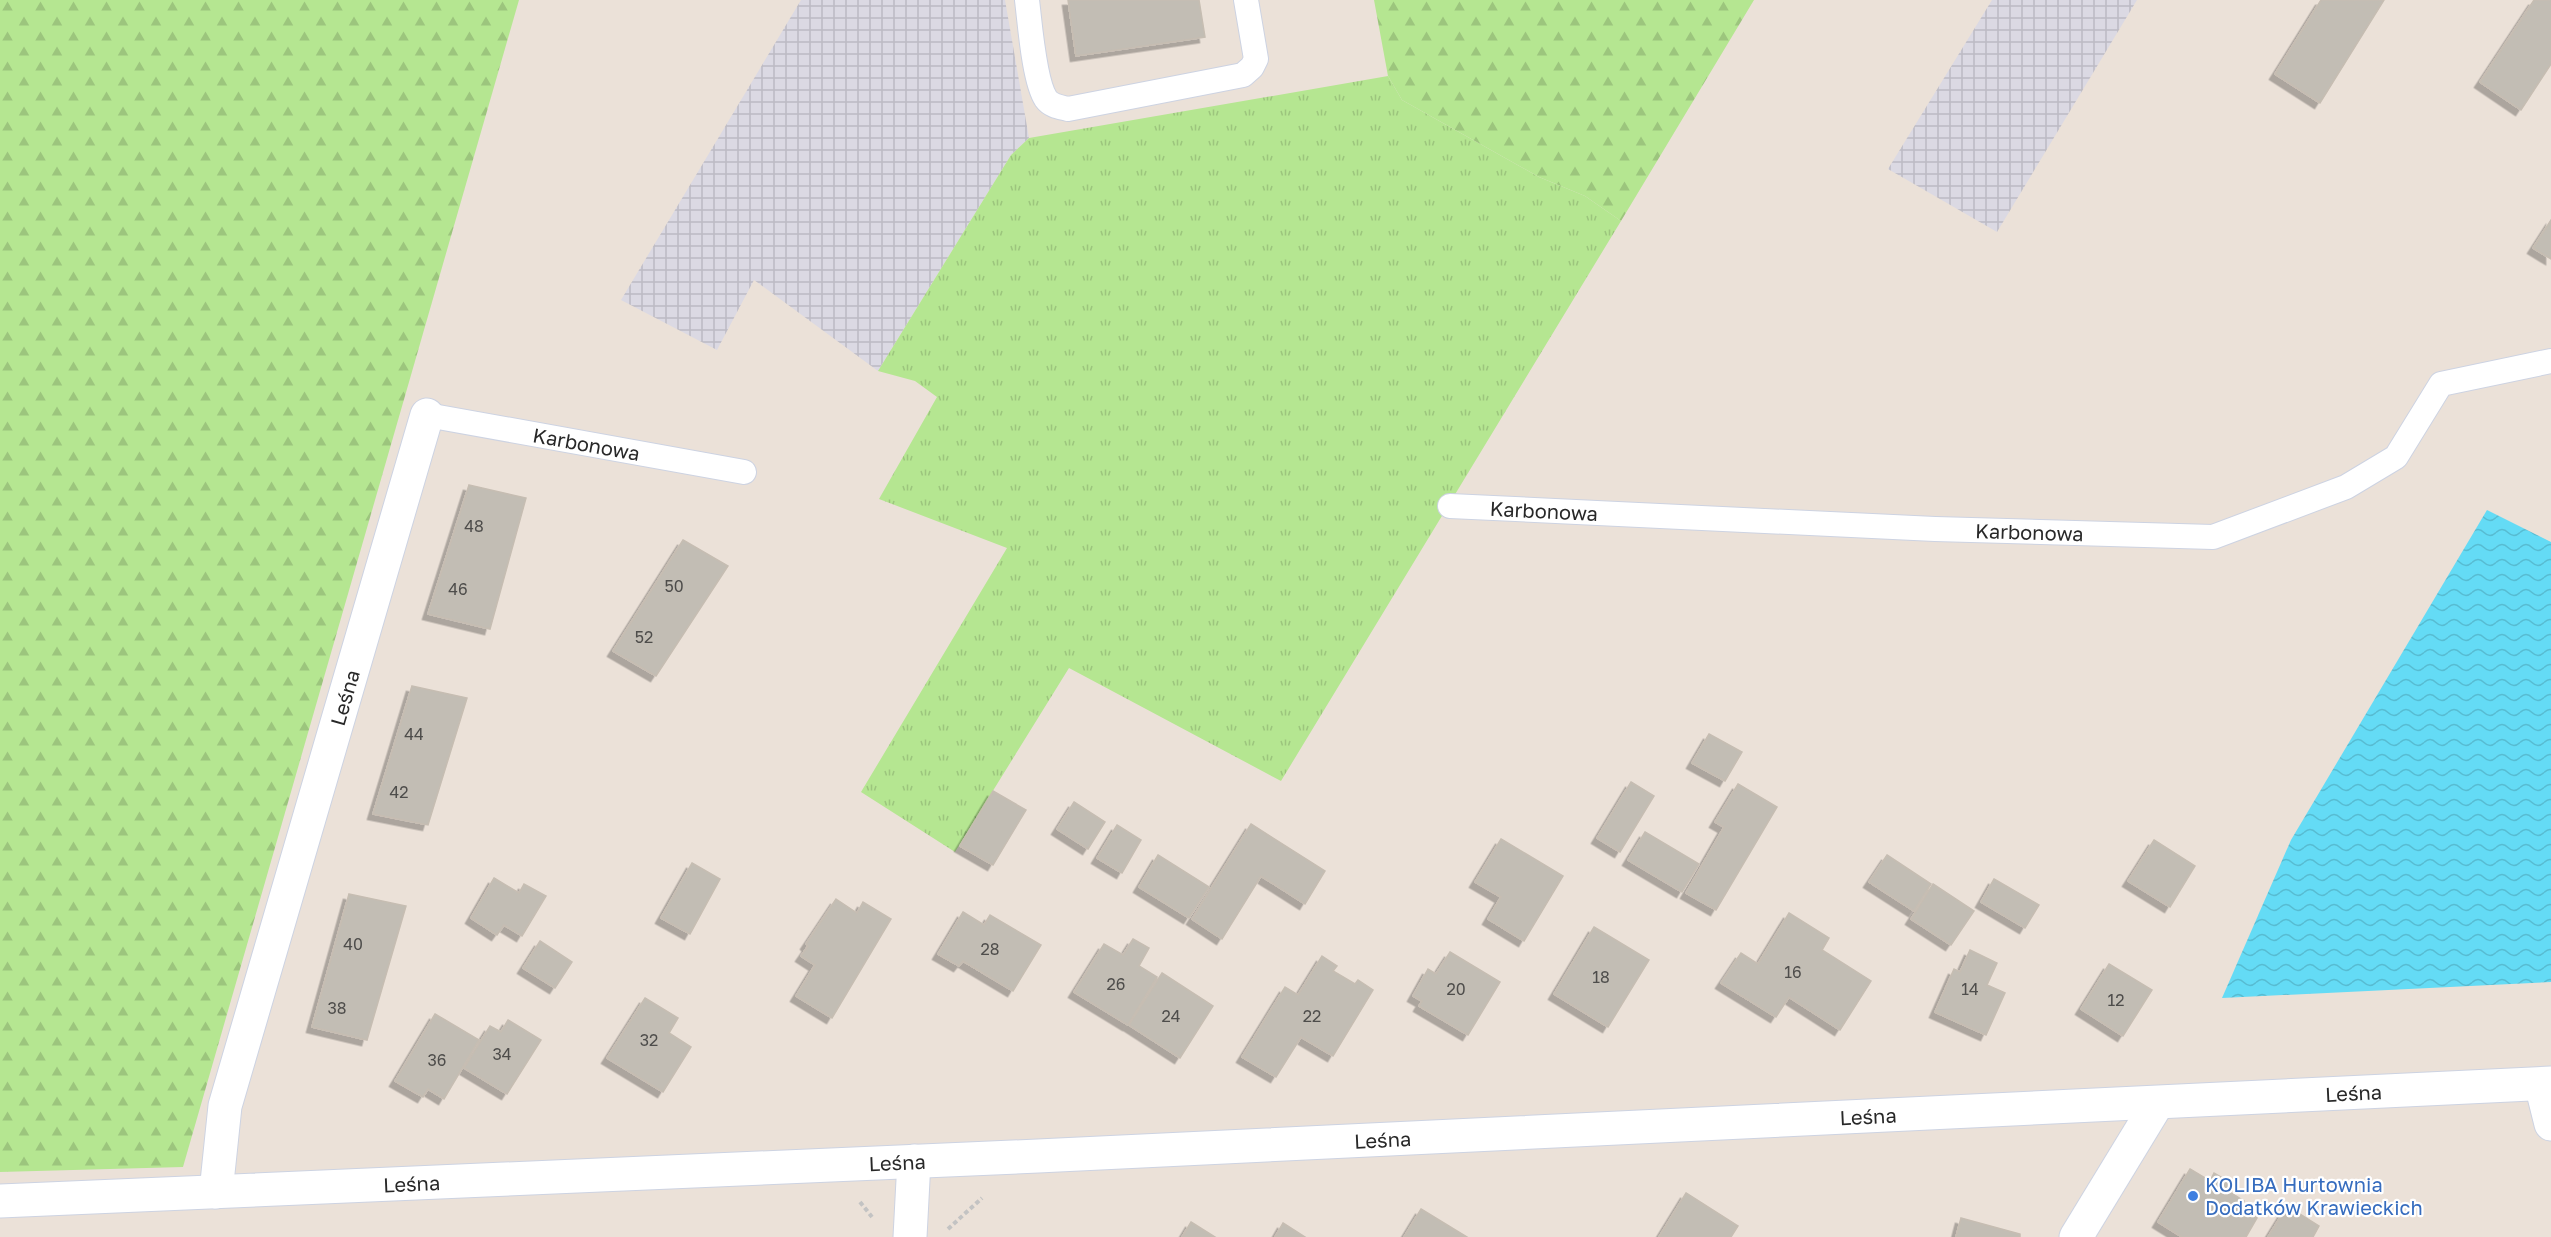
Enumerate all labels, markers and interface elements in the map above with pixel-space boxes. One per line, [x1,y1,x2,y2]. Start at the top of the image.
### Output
street label: Karbonowa [531,422,642,465]
street label: Karbonowa [1489,496,1599,525]
house number: 48 [464,516,484,536]
street label: Karbonowa [1975,518,2084,545]
house number: 50 [664,576,684,596]
house number: 46 [448,579,468,599]
house number: 52 [635,627,653,647]
street label: Leśna [325,667,364,728]
house number: 44 [404,724,424,744]
house number: 42 [389,782,409,802]
house number: 40 [343,934,363,954]
house number: 28 [980,939,1000,959]
house number: 16 [1784,962,1802,982]
house number: 18 [1592,967,1610,987]
house number: 26 [1107,974,1125,994]
house number: 20 [1446,979,1466,999]
house number: 14 [1961,979,1979,999]
house number: 12 [2107,990,2125,1010]
house number: 38 [327,998,347,1018]
house number: 24 [1161,1006,1181,1026]
house number: 22 [1303,1006,1321,1026]
house number: 32 [640,1030,658,1050]
house number: 34 [492,1044,512,1064]
house number: 36 [427,1050,447,1070]
street label: Leśna [2324,1079,2383,1106]
street label: Leśna [1839,1103,1897,1129]
street label: Leśna [1354,1126,1412,1153]
street label: Leśna [868,1149,926,1175]
street label: Leśna [383,1170,441,1196]
place label: KOLIBA Hurtownia Dodatków Krawieckich [2205,1172,2423,1219]
marker: KOLIBA Hurtownia Dodatków Krawieckich [2186,1189,2200,1203]

